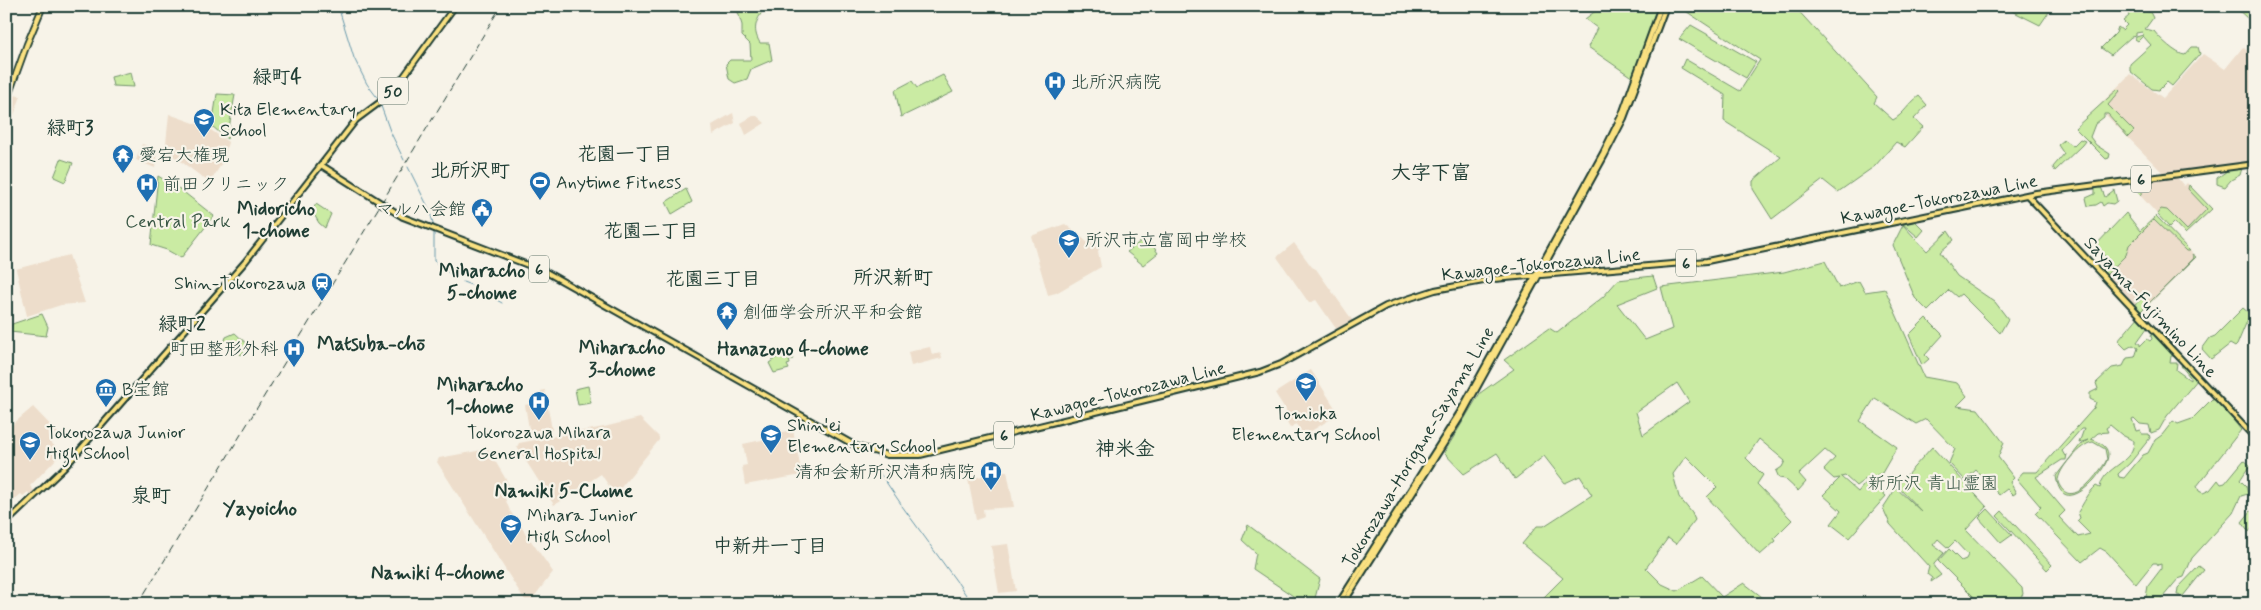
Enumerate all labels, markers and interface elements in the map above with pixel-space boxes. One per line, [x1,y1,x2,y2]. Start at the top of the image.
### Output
district label: 緑町4 [252,65,302,90]
hospital icon: 北所沢病院 [1043,70,1067,101]
place label: 北所沢病院 [1071,71,1161,95]
road number: 50 [378,78,408,104]
place label: Kita Elementary School [220,98,356,143]
school or university icon: Kita Elementary School [192,107,216,138]
district label: 緑町3 [47,116,94,141]
district label: 花園一丁目 [577,142,673,167]
temple icon: 愛宕大権現 [111,143,135,174]
place label: 愛宕大権現 [139,144,229,168]
district label: 北所沢町 [430,158,510,185]
district label: 大字下富 [1391,160,1471,187]
road number: 6 [2131,165,2151,192]
street label: Kawagoe-Tokorozawa Line [1839,169,2040,232]
sports icon: Anytime Fitness [528,170,552,201]
place label: Anytime Fitness [556,171,681,195]
hospital icon: 前田クリニック [135,172,159,203]
place label: 前田クリニック [163,173,289,197]
district label: Midoricho 1-chome [237,197,315,244]
public building icon: マルハ会館 [470,197,494,228]
place label: マルハ会館 [376,198,466,222]
park label: Central Park [125,210,231,234]
district label: 花園二丁目 [603,219,699,244]
school or university icon: 所沢市立富岡中学校 [1057,228,1081,259]
place label: 所沢市立富岡中学校 [1085,229,1247,253]
street label: Sayama-Fujimino Line [2078,232,2222,384]
street label: Kawagoe-Tokorozawa Line [1441,243,1642,288]
road number: 6 [1676,250,1696,276]
road number: 6 [529,255,549,282]
district label: Miharacho 5-chome [439,259,525,306]
district label: 所沢新町 [853,265,933,292]
district label: 花園三丁目 [665,267,761,292]
station icon: Shin-Tokorozawa [310,271,334,302]
place label: Shin-Tokorozawa [174,272,306,296]
temple icon: 創価学会所沢平和会館 [715,300,739,331]
place label: 創価学会所沢平和会館 [743,301,923,325]
district label: 緑町2 [158,312,206,337]
street label: Tokorozawa-Horigane-Sayama Line [1337,322,1501,573]
district label: Matsuba-chō [317,331,426,358]
district label: Miharacho 3-chome [579,336,665,383]
hospital icon: 町田整形外科 [282,337,306,368]
district label: Hanazono 4-chome [717,337,869,362]
place label: 町田整形外科 [170,338,278,362]
street label: Kawagoe-Tokorozawa Line [1028,356,1228,429]
school or university icon: Tomioka Elementary School [1294,371,1318,402]
district label: Miharacho 1-chome [437,373,523,420]
museum icon: B宝館 [94,377,118,408]
place label: B宝館 [122,378,169,402]
hospital icon: Tokorozawa Mihara General Hospital [527,390,551,421]
place label: Tomioka Elementary School [1231,402,1381,447]
place label: Shin'ei Elementary School [787,414,937,459]
place label: Tokorozawa Junior High School [46,421,186,468]
place label: Tokorozawa Mihara General Hospital [467,421,611,466]
road number: 6 [994,422,1014,448]
school or university icon: Shin'ei Elementary School [759,423,783,454]
school or university icon: Tokorozawa Junior High School [18,430,42,461]
district label: 神米金 [1095,436,1155,463]
hospital icon: 清和会新所沢清和病院 [979,460,1003,491]
place label: 清和会新所沢清和病院 [795,461,975,485]
park label: 新所沢 青山霊園 [1868,472,1998,496]
district label: Namiki 5-Chome [495,479,634,504]
district label: 泉町 [131,483,171,510]
district label: Yayoicho [223,496,298,523]
place label: Mihara Junior High School [527,504,638,551]
school or university icon: Mihara Junior High School [499,513,523,544]
district label: 中新井一丁目 [713,534,827,559]
district label: Namiki 4-chome [371,561,505,586]

